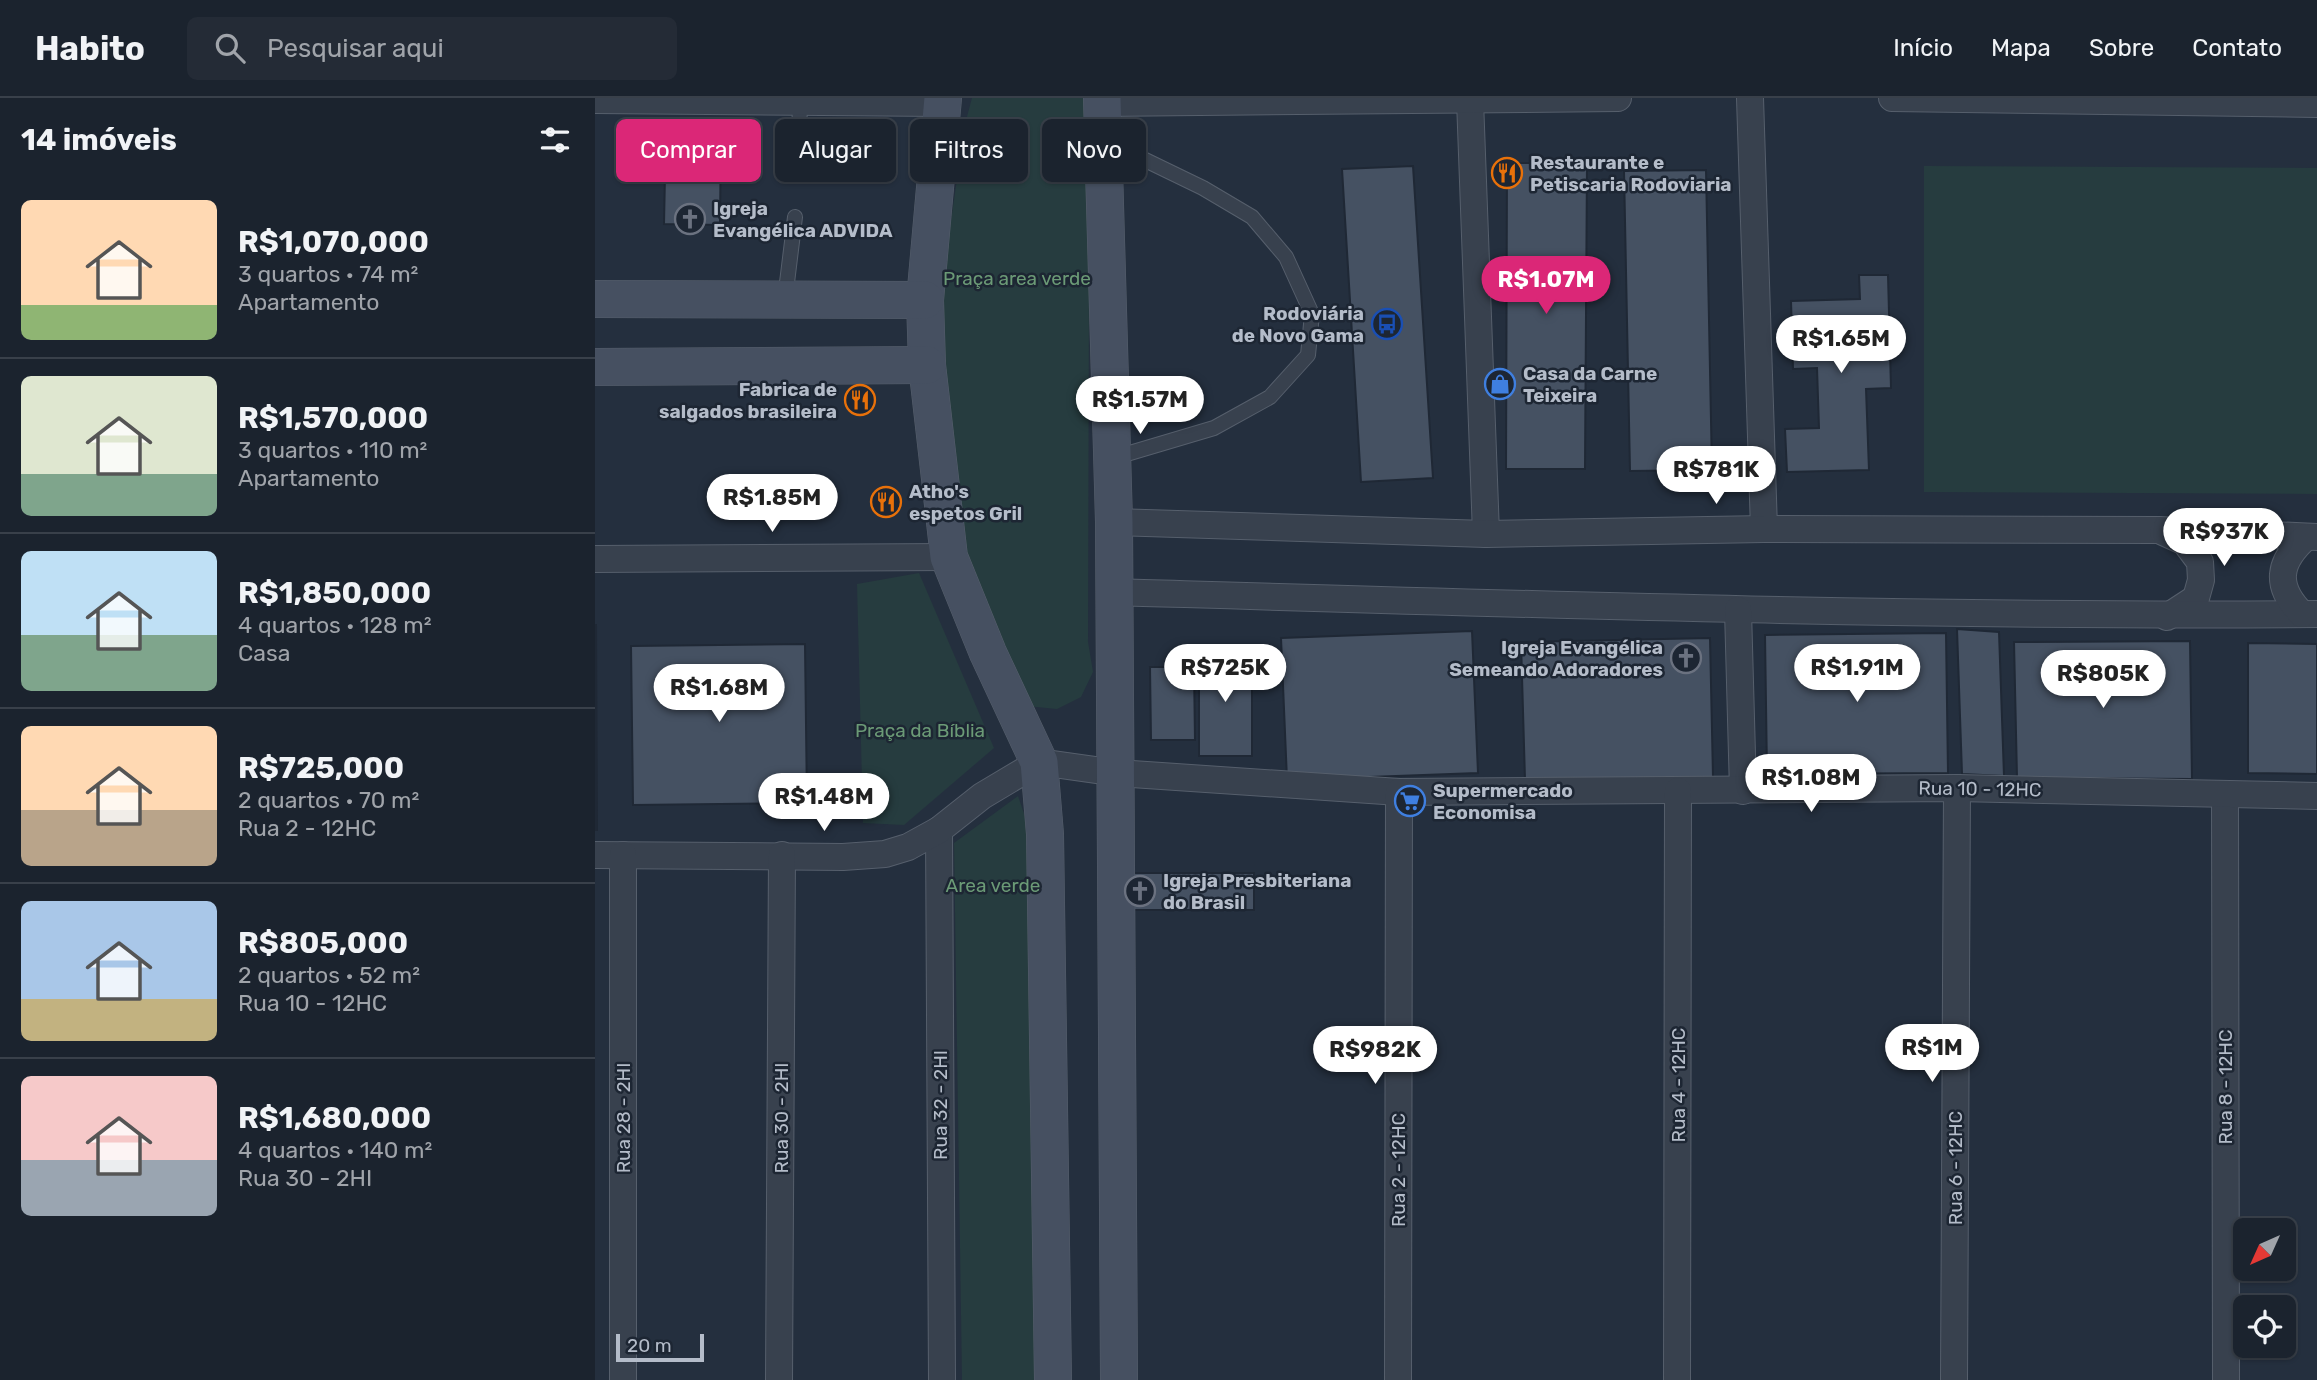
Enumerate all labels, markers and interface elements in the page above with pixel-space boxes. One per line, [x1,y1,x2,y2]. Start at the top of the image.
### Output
search box [187,17,677,80]
text: Habito [35,29,145,68]
icon: search [211,29,249,67]
text: Pesquisar aqui [267,33,444,64]
text: Início [1893,34,1953,62]
text: Mapa [1991,34,2051,62]
text: Sobre [2089,34,2154,62]
text: Contato [2192,34,2282,62]
chip: Comprar [616,119,761,182]
chip: Alugar [775,119,896,182]
chip: Filtros [910,119,1028,182]
chip: Novo [1042,119,1146,182]
icon: filters [536,121,574,159]
text: 14 imóveis [21,122,177,158]
place label: Restaurante e Petiscaria Rodoviaria [1530,151,1732,196]
restaurant icon: Restaurante e Petiscaria Rodoviaria [1490,156,1524,190]
place label: Igreja Evangélica ADVIDA [713,197,893,242]
church icon: Igreja Evangélica ADVIDA [673,202,707,236]
text: R$1,070,000 [238,224,429,260]
icon: home [77,228,161,312]
pin: R$1.07M [1481,256,1611,316]
text: 3 quartos · 74 m² [238,260,418,288]
text: R$1.07M [1498,265,1594,293]
park label: Praça area verde [943,267,1091,290]
text: Apartamento [238,288,380,316]
place label: Rodoviária de Novo Gama [1232,302,1364,347]
bus stop icon: Rodoviária de Novo Gama [1370,307,1404,341]
pin: R$1.65M [1776,316,1906,375]
text: R$1.65M [1792,324,1890,352]
place label: Casa da Carne Teixeira [1523,362,1657,407]
shop icon: Casa da Carne Teixeira [1483,367,1517,401]
pin: R$1.57M [1075,376,1205,436]
place label: Fabrica de salgados brasileira [659,378,837,423]
restaurant icon: Fabrica de salgados brasileira [843,383,877,417]
text: R$1.57M [1092,385,1188,413]
text: R$1,570,000 [238,400,428,436]
icon: home [77,404,161,488]
text: 3 quartos · 110 m² [238,436,427,464]
pin: R$781K [1659,446,1773,506]
text: R$781K [1673,455,1759,483]
text: Apartamento [238,464,380,492]
pin: R$1.85M [707,474,837,534]
place label: Atho's espetos Gril [909,480,1022,525]
text: R$1.85M [723,483,821,511]
restaurant icon: Atho's espetos Gril [869,485,903,519]
pin: R$937K [2167,508,2281,568]
text: R$937K [2179,517,2269,545]
text: R$1,850,000 [238,575,431,611]
icon: home [77,579,161,663]
text: 4 quartos · 128 m² [238,611,432,639]
place label: Igreja Evangélica Semeando Adoradores [1449,636,1663,681]
text: Casa [238,639,290,667]
church icon: Igreja Evangélica Semeando Adoradores [1669,641,1703,675]
pin: R$725K [1168,644,1282,704]
pin: R$1.91M [1792,644,1922,704]
pin: R$805K [2046,650,2160,710]
text: R$725K [1180,653,1270,681]
text: R$1.91M [1810,653,1904,681]
text: R$805K [2057,659,2149,687]
pin: R$1.68M [654,664,784,724]
text: R$1.68M [670,673,768,701]
park label: Praça da Bíblia [855,719,985,742]
text: R$725,000 [238,750,404,786]
icon: home [77,754,161,838]
pin: R$1.08M [1746,754,1876,814]
text: R$1.08M [1761,763,1861,791]
pin: R$1.48M [759,774,889,833]
street label: Rua 10 - 12HC [1918,776,2042,802]
place label: Supermercado Economisa [1433,779,1573,824]
text: R$1.48M [774,782,874,810]
supermarket icon: Supermercado Economisa [1393,784,1427,818]
text: 2 quartos · 70 m² [238,786,419,814]
text: Rua 2 - 12HC [238,814,376,842]
place label: Igreja Presbiteriana do Brasil [1163,869,1352,914]
park label: Area verde [946,874,1040,897]
church icon: Igreja Presbiteriana do Brasil [1123,874,1157,908]
text: R$805,000 [238,925,408,961]
icon: home [77,929,161,1013]
text: 2 quartos · 52 m² [238,961,420,989]
text: Rua 10 - 12HC [238,989,387,1017]
pin: R$1M [1891,1024,1973,1084]
pin: R$982K [1318,1026,1432,1086]
street label: Rua 4 - 12HC [1667,1028,1690,1142]
street label: Rua 8 - 12HC [2214,1029,2237,1145]
text: R$1M [1901,1033,1963,1061]
text: R$982K [1329,1035,1421,1063]
street label: Rua 32 - 2HI [929,1050,952,1160]
street label: Rua 28 - 2HI [612,1063,635,1173]
street label: Rua 30 - 2HI [770,1063,793,1173]
text: R$1,680,000 [238,1100,431,1136]
icon: home [77,1104,161,1188]
street label: Rua 6 - 12HC [1944,1111,1967,1225]
street label: Rua 2 - 12HC [1387,1113,1410,1227]
text: 4 quartos · 140 m² [238,1136,432,1164]
text: Rua 30 - 2HI [238,1164,372,1192]
north arrow [2233,1218,2296,1281]
map controls [2233,1218,2296,1358]
button: locate [2233,1295,2296,1358]
scale bar [616,1331,703,1363]
text: 20 m [627,1334,672,1357]

